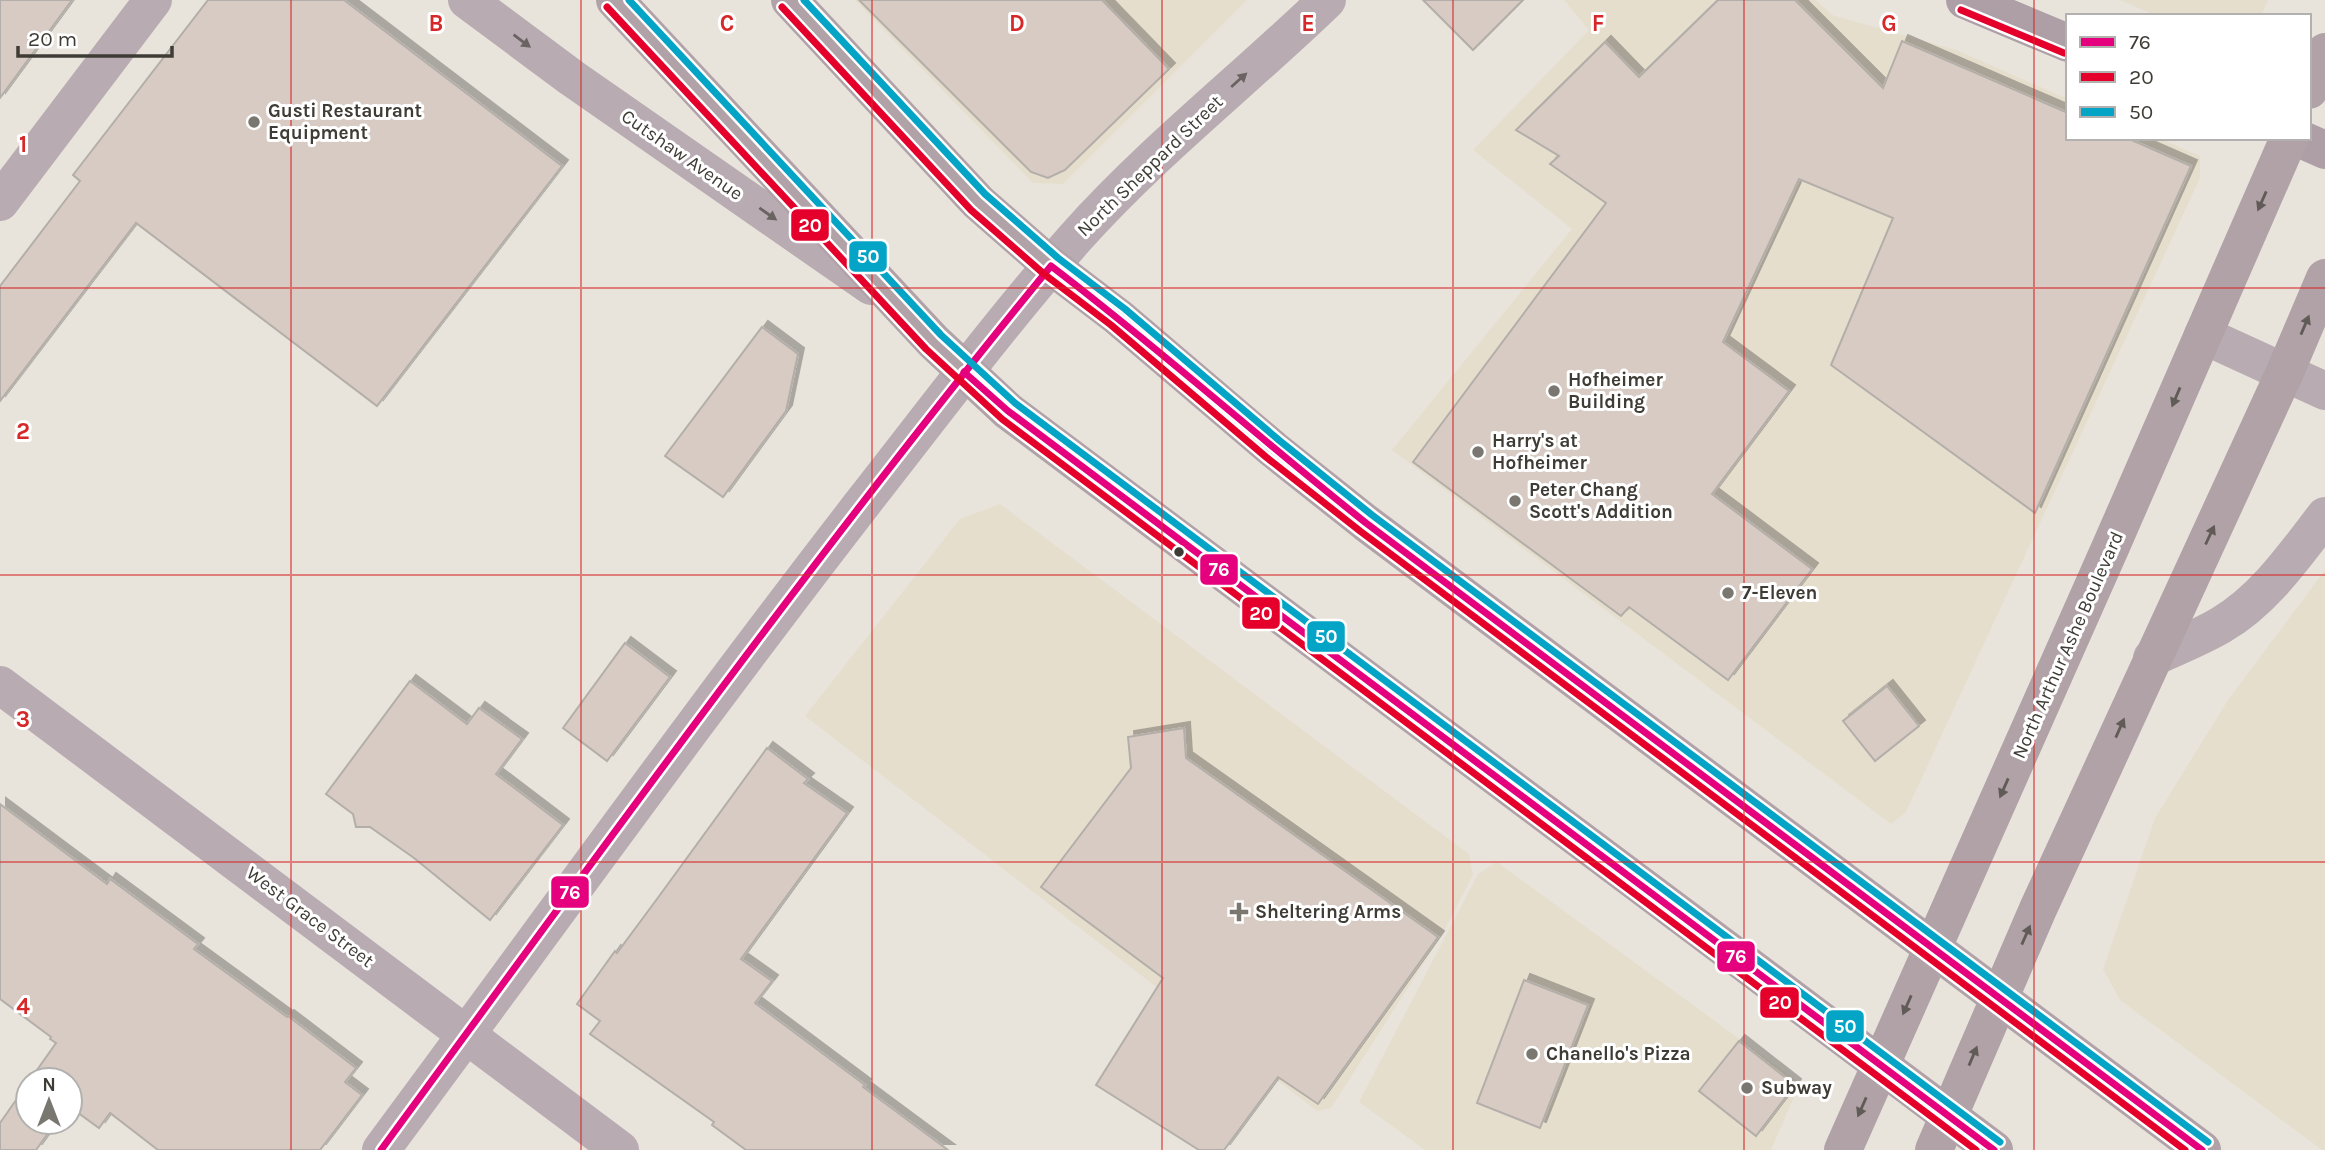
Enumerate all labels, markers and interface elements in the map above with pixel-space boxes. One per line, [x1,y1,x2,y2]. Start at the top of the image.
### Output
text: B [429,10,443,37]
text: C [720,10,734,37]
text: D [1009,10,1025,37]
text: E [1301,10,1315,37]
text: F [1592,10,1604,37]
text: G [1881,10,1897,37]
scale bar [18,14,172,58]
legend [2066,14,2311,140]
text: 20 m [28,27,77,51]
text: 76 [2129,30,2151,54]
one-way arrow [512,33,530,48]
text: 20 [2129,65,2154,89]
one-way arrow [1230,72,1248,88]
street label: North Sheppard Street [1073,91,1227,241]
place label: Gusti Restaurant Equipment [268,100,422,144]
text: 50 [2129,100,2153,124]
street label: Cutshaw Avenue [617,105,747,205]
marker: Gusti Restaurant Equipment [246,114,262,130]
text: 1 [19,131,27,158]
one-way arrow [2256,191,2268,211]
one-way arrow [759,207,777,221]
line badge: 20 [790,208,830,242]
text: 20 [798,215,822,237]
line badge: 50 [848,240,888,273]
text: 50 [856,246,880,268]
one-way arrow [2300,315,2311,336]
place label: Hofheimer Building [1568,369,1663,413]
marker: Hofheimer Building [1546,383,1562,399]
one-way arrow [2170,387,2181,408]
text: 2 [16,418,30,445]
place label: Harry's at Hofheimer [1492,430,1587,474]
marker: Harry's at Hofheimer [1470,444,1486,460]
place label: Peter Chang Scott's Addition [1529,479,1673,523]
marker: Peter Chang Scott's Addition [1507,493,1523,509]
one-way arrow [2204,525,2216,545]
street label: North Arthur Ashe Boulevard [2008,528,2128,762]
unlabelled marker [1172,545,1186,559]
line badge: 76 [1199,553,1239,586]
text: 76 [1209,559,1230,581]
place label: 7-Eleven [1742,582,1817,604]
marker: 7-Eleven [1720,585,1736,601]
line badge: 20 [1241,596,1281,630]
text: 20 [1249,603,1273,625]
line badge: 50 [1306,620,1346,653]
text: 50 [1314,626,1338,648]
text: 3 [16,706,30,733]
one-way arrow [2115,717,2126,738]
one-way arrow [1998,778,2010,798]
street label: West Grace Street [242,862,378,972]
line badge: 76 [550,875,590,909]
text: 76 [560,882,581,904]
place label: Sheltering Arms [1255,901,1401,923]
marker: Sheltering Arms [1229,902,1249,922]
one-way arrow [2020,925,2032,945]
line badge: 76 [1716,940,1756,973]
text: 76 [1726,946,1747,968]
line badge: 20 [1759,986,1800,1019]
text: 20 [1768,992,1792,1014]
text: 4 [16,993,30,1020]
one-way arrow [1901,995,1912,1016]
line badge: 50 [1825,1009,1865,1043]
text: 50 [1833,1016,1857,1038]
place label: Chanello's Pizza [1546,1043,1691,1065]
marker: Chanello's Pizza [1524,1046,1540,1062]
one-way arrow [1968,1046,1979,1067]
north arrow [14,1066,84,1136]
text: N [42,1074,56,1096]
place label: Subway [1761,1077,1832,1099]
marker: Subway [1739,1080,1755,1096]
one-way arrow [1856,1097,1868,1117]

